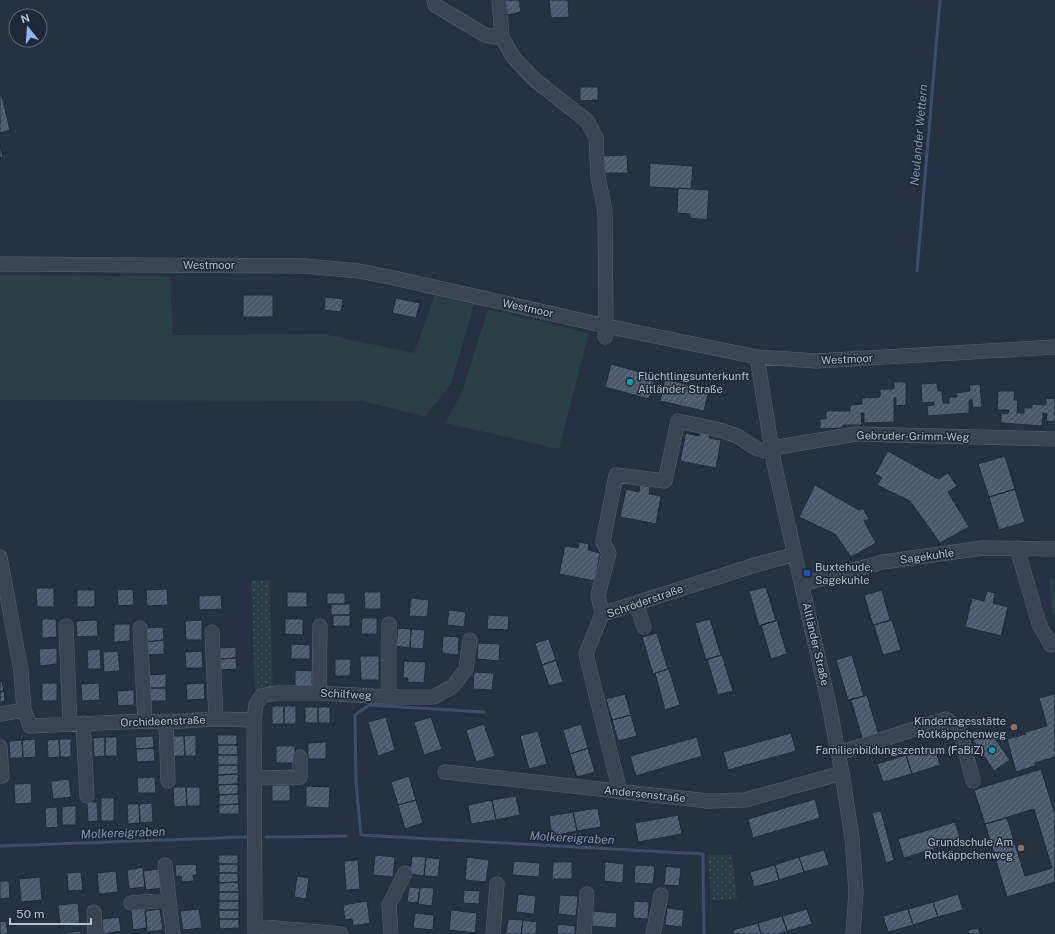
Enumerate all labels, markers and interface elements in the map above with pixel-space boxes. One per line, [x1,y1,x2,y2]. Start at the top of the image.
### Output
north arrow [8,8,48,48]
text: N [19,11,31,25]
water label: Neulander Wettern [908,83,930,186]
street label: Westmoor [183,259,235,271]
street label: Westmoor [501,297,555,319]
street label: Westmoor [821,352,873,366]
place label: Flüchtlingsunterkunft Altländer Straße [638,370,749,395]
marker: Flüchtlingsunterkunft Altländer Straße [625,377,635,387]
street label: Gebrüder-Grimm-Weg [857,429,970,443]
street label: Sagekuhle [899,546,955,566]
place label: Buxtehude, Sagekuhle [815,561,873,586]
marker: Buxtehude, Sagekuhle [802,568,812,578]
street label: Schröderstraße [605,582,685,620]
street label: Altländer Straße [801,601,831,687]
street label: Schilfweg [320,687,372,701]
street label: Orchideenstraße [120,714,206,728]
place label: Kindertagesstätte Rotkäppchenweg [914,715,1006,740]
marker: Kindertagesstätte Rotkäppchenweg [1009,722,1019,732]
place label: Familienbildungszentrum (FaBiZ) [815,744,984,756]
marker: Familienbildungszentrum (FaBiZ) [987,745,997,755]
street label: Andersenstraße [604,784,686,804]
water label: Molkereigraben [80,825,166,841]
water label: Molkereigraben [529,829,615,847]
place label: Grundschule Am Rotkäppchenweg [924,836,1013,861]
marker: Grundschule Am Rotkäppchenweg [1016,843,1026,853]
scale bar [10,900,91,926]
text: 50 m [16,907,44,921]

